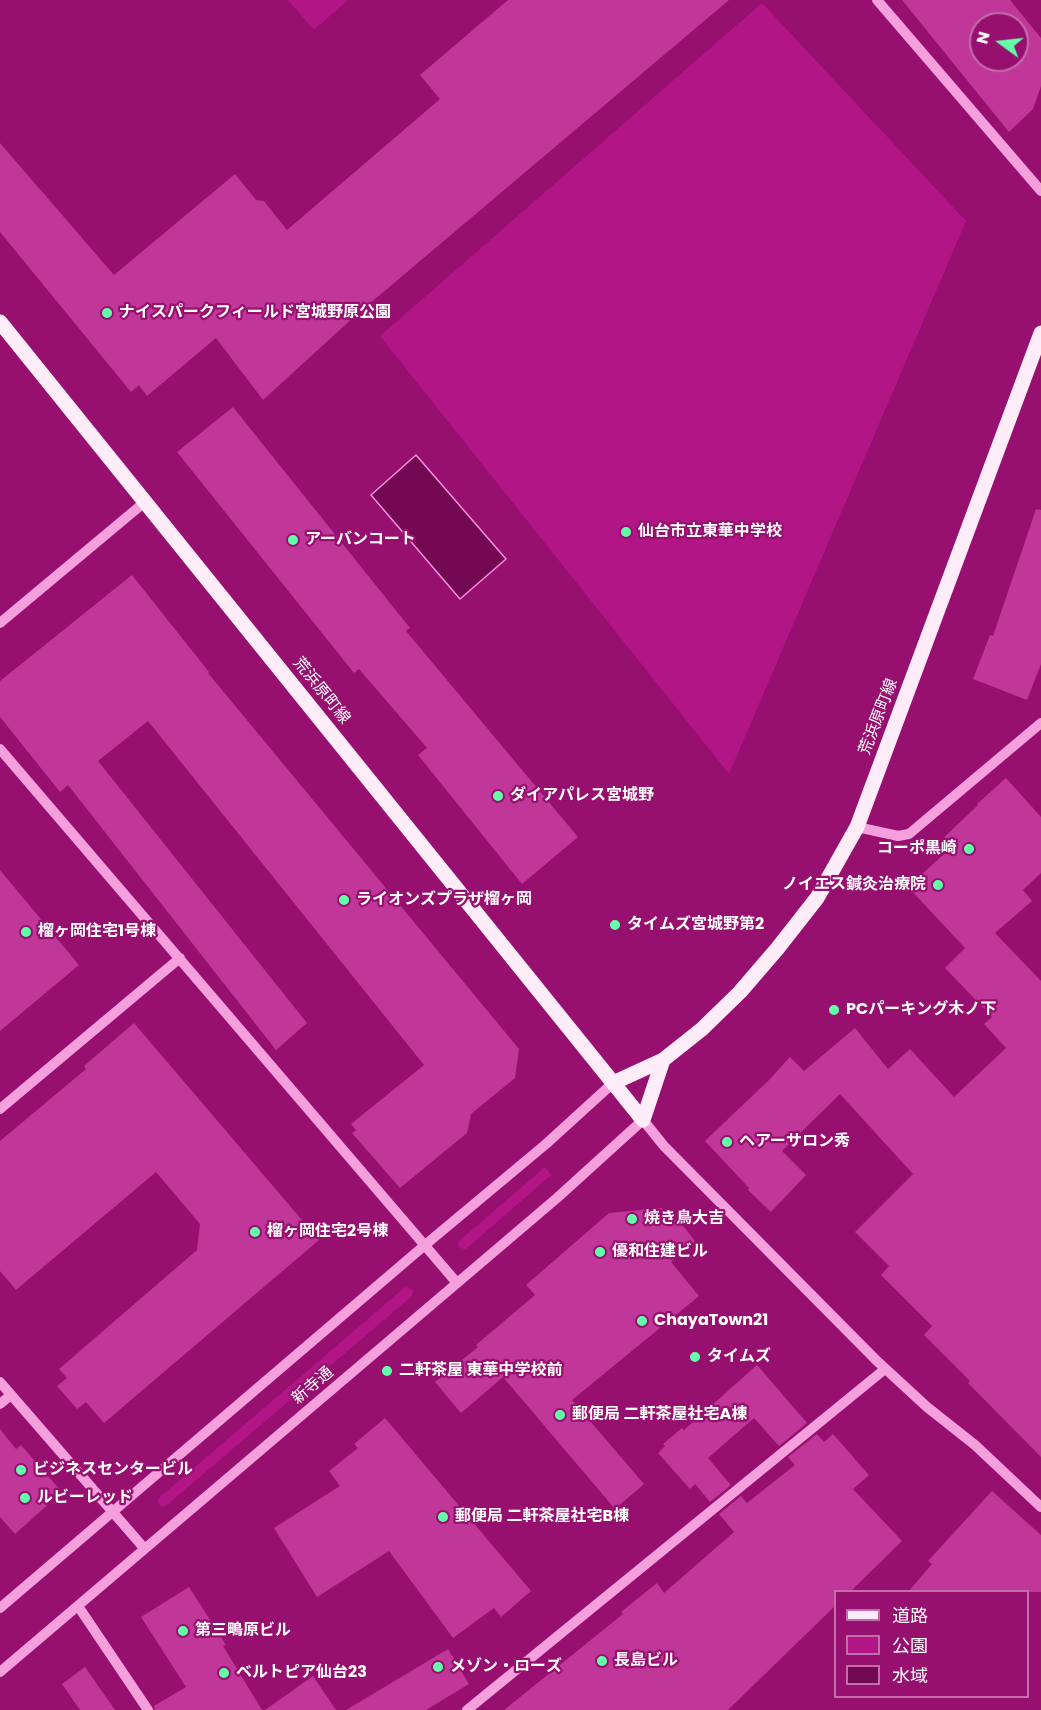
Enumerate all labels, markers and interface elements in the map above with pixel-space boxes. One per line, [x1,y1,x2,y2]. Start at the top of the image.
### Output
north arrow [969,12,1029,72]
text: N [970,29,996,47]
place label: ナイスパークフィールド宮城野原公園 [119,303,391,323]
marker: ナイスパークフィールド宮城野原公園 [100,306,114,320]
place label: 仙台市立東華中学校 [638,522,782,542]
marker: 仙台市立東華中学校 [619,525,633,539]
place label: アーバンコート [305,530,416,550]
marker: アーバンコート [286,533,300,547]
street label: 荒浜原町線 [288,654,354,728]
street label: 荒浜原町線 [856,676,902,758]
place label: ダイアパレス宮城野 [510,786,654,806]
marker: ダイアパレス宮城野 [491,789,505,803]
place label: コーポ黒崎 [877,839,957,859]
marker: コーポ黒崎 [962,842,976,856]
place label: ノイエス鍼灸治療院 [782,875,926,895]
marker: ノイエス鍼灸治療院 [931,878,945,892]
place label: ライオンズプラザ榴ヶ岡 [356,890,532,910]
marker: ライオンズプラザ榴ヶ岡 [337,893,351,907]
place label: タイムズ宮城野第2 [627,915,764,935]
marker: タイムズ宮城野第2 [608,918,622,932]
place label: 榴ヶ岡住宅1号棟 [38,922,156,942]
marker: 榴ヶ岡住宅1号棟 [19,925,33,939]
place label: PCパーキング木ノ下 [846,1000,996,1020]
marker: PCパーキング木ノ下 [827,1003,841,1017]
place label: ヘアーサロン秀 [739,1132,850,1152]
marker: ヘアーサロン秀 [720,1135,734,1149]
place label: 焼き鳥大吉 [644,1209,724,1229]
marker: 焼き鳥大吉 [625,1212,639,1226]
place label: 榴ヶ岡住宅2号棟 [267,1222,388,1242]
marker: 榴ヶ岡住宅2号棟 [248,1225,262,1239]
place label: 優和住建ビル [612,1242,708,1262]
marker: 優和住建ビル [593,1245,607,1259]
place label: ChayaTown21 [654,1311,768,1331]
marker: ChayaTown21 [635,1314,649,1328]
place label: タイムズ [707,1347,771,1367]
marker: タイムズ [688,1350,702,1364]
place label: 二軒茶屋 東華中学校前 [399,1361,562,1381]
street label: 新寺通 [288,1363,338,1409]
marker: 二軒茶屋 東華中学校前 [380,1364,394,1378]
place label: 郵便局 二軒茶屋社宅A棟 [572,1405,747,1425]
marker: 郵便局 二軒茶屋社宅A棟 [553,1408,567,1422]
place label: ビジネスセンタービル [33,1460,193,1480]
marker: ビジネスセンタービル [14,1463,28,1477]
place label: ルビーレッド [37,1488,133,1508]
marker: ルビーレッド [18,1491,32,1505]
place label: 郵便局 二軒茶屋社宅B棟 [455,1507,629,1527]
marker: 郵便局 二軒茶屋社宅B棟 [436,1510,450,1524]
legend [834,1590,1029,1698]
text: 道路 [892,1603,928,1628]
place label: 第三鴫原ビル [195,1621,291,1641]
marker: 第三鴫原ビル [176,1624,190,1638]
text: 公園 [892,1633,928,1658]
place label: 長島ビル [614,1651,678,1671]
marker: 長島ビル [595,1654,609,1668]
place label: メゾン・ローズ [450,1657,562,1677]
marker: メゾン・ローズ [431,1660,445,1674]
place label: ベルトピア仙台23 [236,1663,367,1683]
text: 水域 [892,1663,928,1688]
marker: ベルトピア仙台23 [217,1666,231,1680]

